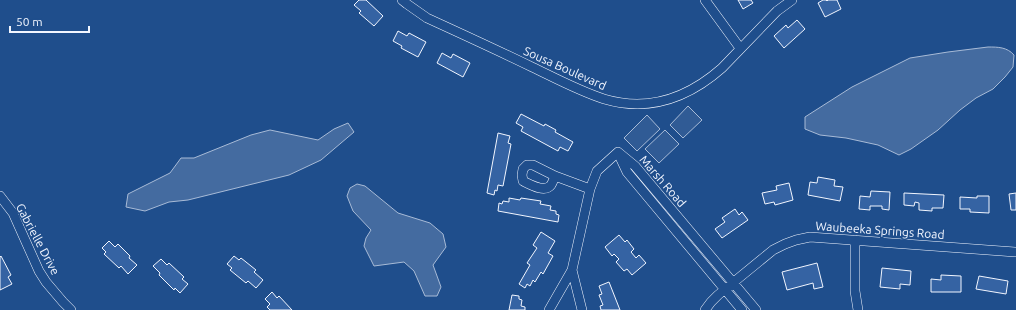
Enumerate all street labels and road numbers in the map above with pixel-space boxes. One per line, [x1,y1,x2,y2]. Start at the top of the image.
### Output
street label: Sousa Boulevard [522,44,608,92]
street label: Marsh Road [637,153,689,209]
street label: Gabrielle Drive [14,201,62,277]
street label: Waubeeka Springs Road [815,219,945,241]

